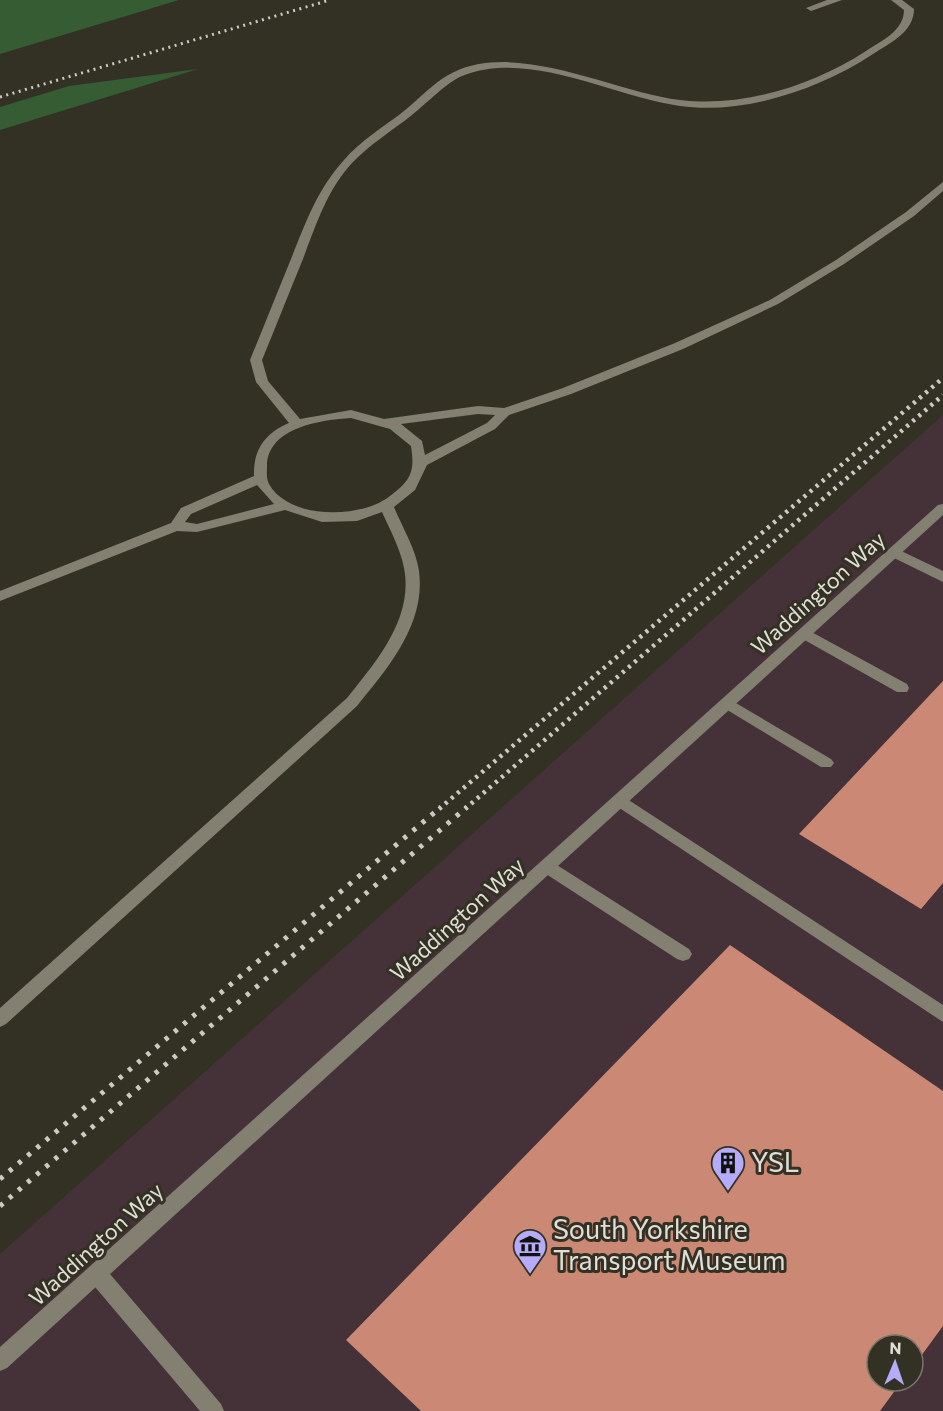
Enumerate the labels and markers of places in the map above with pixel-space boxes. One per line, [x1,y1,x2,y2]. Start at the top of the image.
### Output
building icon: YSL [710,1145,746,1192]
place label: YSL [751,1145,799,1178]
place label: South Yorkshire Transport Museum [553,1212,786,1276]
museum icon: South Yorkshire Transport Museum [512,1228,548,1275]

